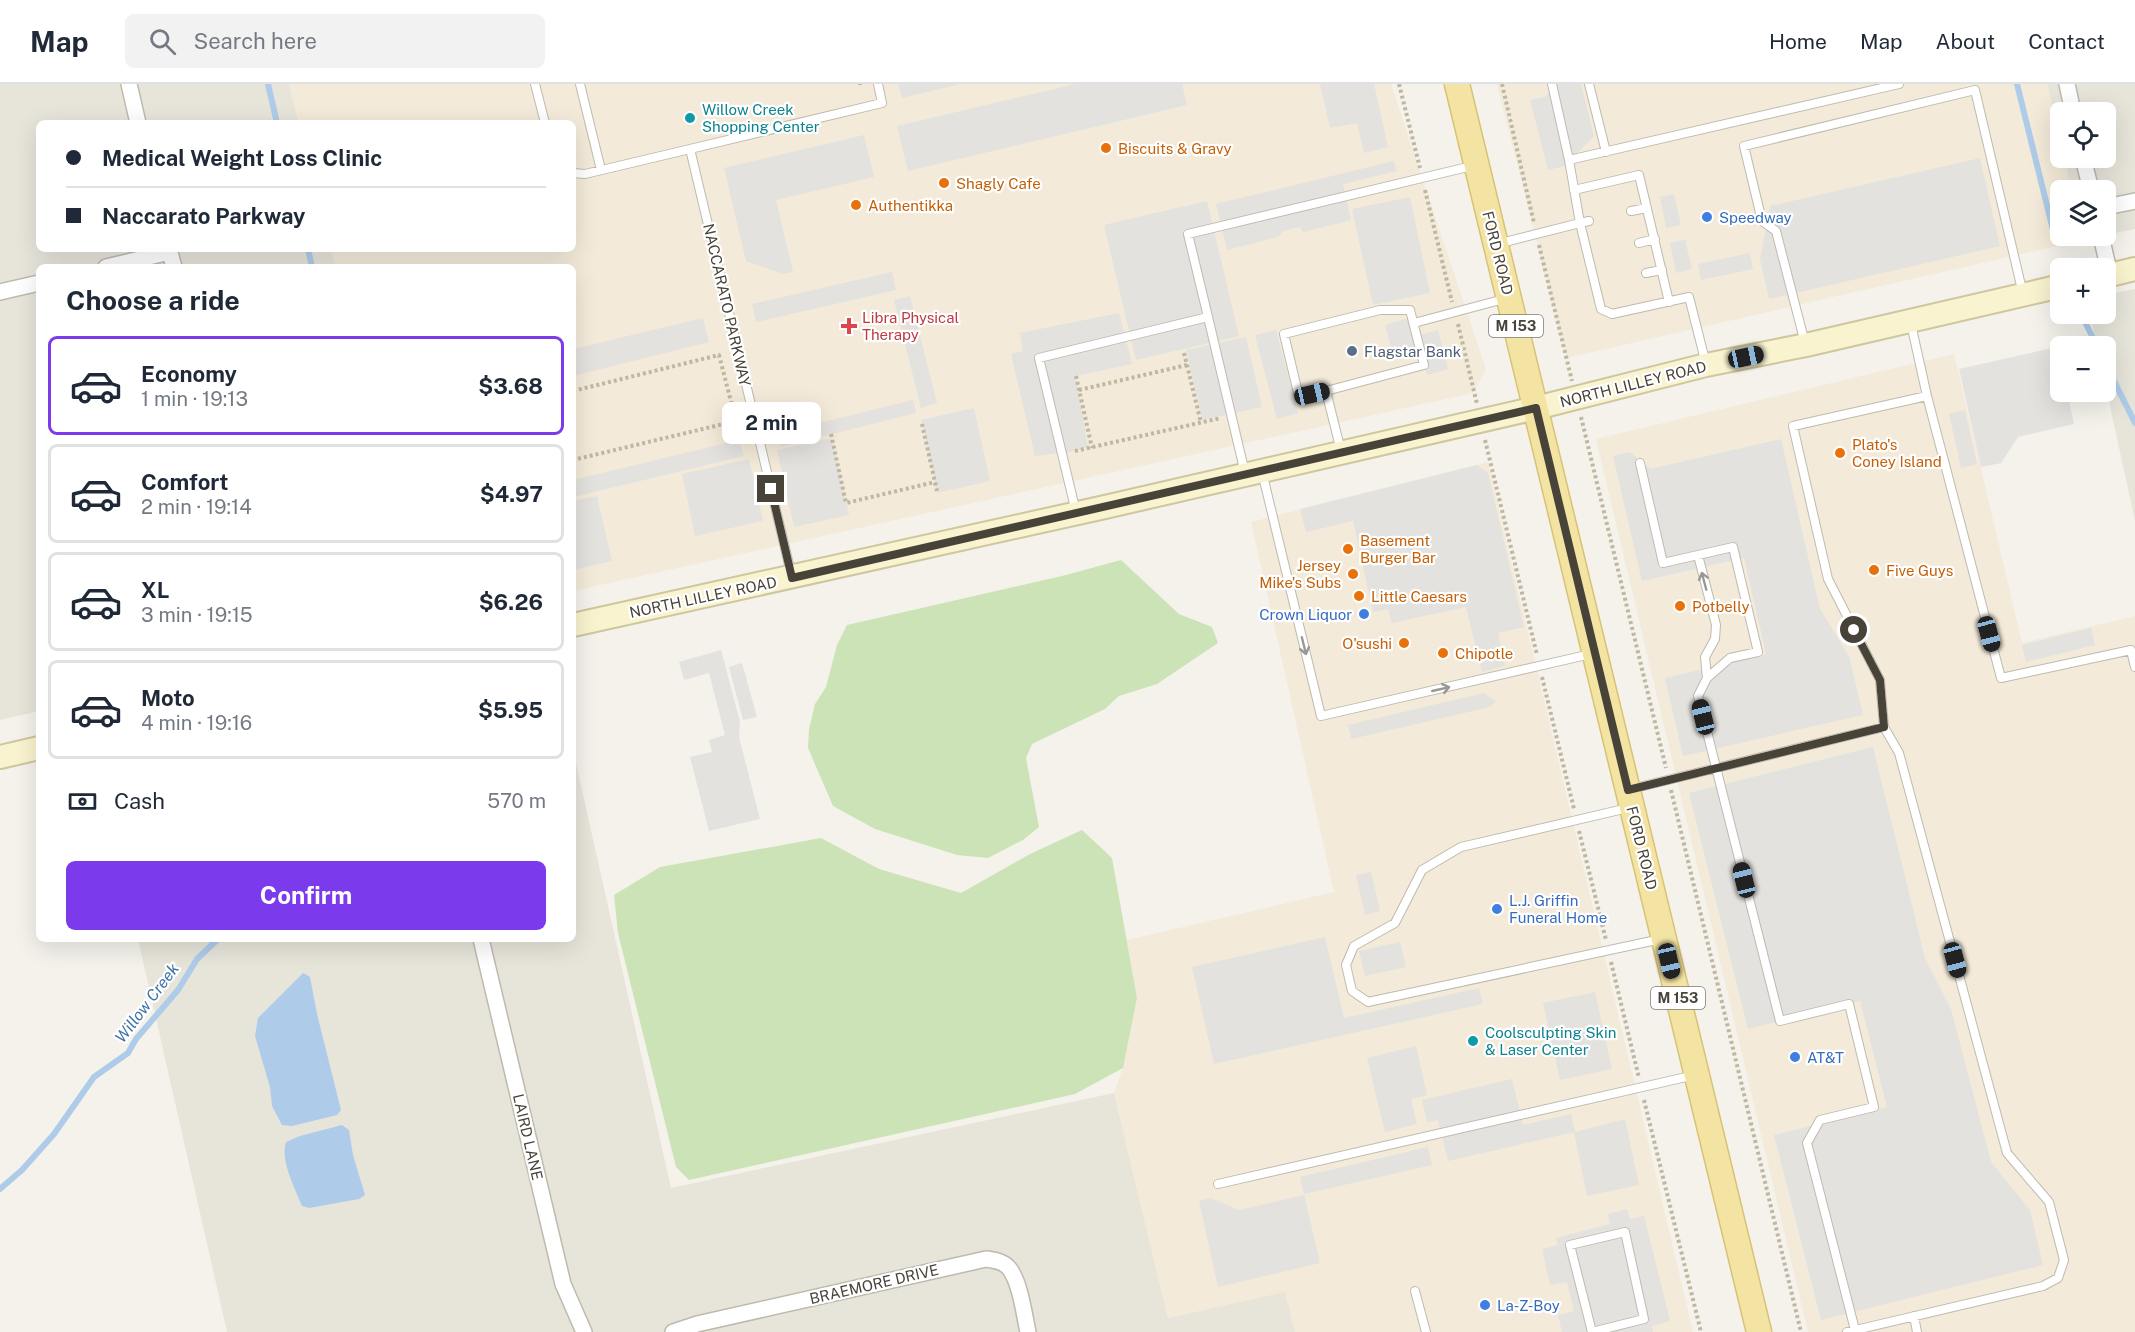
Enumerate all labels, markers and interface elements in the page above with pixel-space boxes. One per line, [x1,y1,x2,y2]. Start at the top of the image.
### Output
search box [125,14,545,68]
text: Map [30,25,89,58]
icon: search [146,25,179,58]
text: Search here [194,28,317,54]
text: Home [1769,29,1827,54]
text: Map [1860,29,1903,54]
text: About [1936,29,1995,54]
text: Contact [2028,29,2105,54]
place label: Willow Creek Shopping Center [702,101,820,135]
map controls [2050,102,2116,402]
button: locate [2050,102,2116,168]
marker: Willow Creek Shopping Center [683,111,697,125]
place label: Biscuits & Gravy [1118,140,1232,157]
marker: Biscuits & Gravy [1099,141,1113,155]
text: Medical Weight Loss Clinic [102,145,382,171]
place label: Shagly Cafe [956,175,1041,192]
marker: Shagly Cafe [937,176,951,190]
button: layers [2050,180,2116,246]
place label: Authentikka [868,197,953,214]
marker: Authentikka [849,198,863,212]
text: Naccarato Parkway [102,203,305,229]
street label: FORD ROAD [1479,209,1517,297]
place label: Speedway [1719,209,1792,226]
marker: Speedway [1700,210,1714,224]
street label: NACCARATO PARKWAY [700,222,754,388]
button: + [2050,258,2116,324]
text: Choose a ride [66,284,240,316]
place label: Libra Physical Therapy [862,309,959,343]
road number: M 153 [1489,315,1543,337]
marker: Libra Physical Therapy [840,317,858,335]
button: − [2050,336,2116,402]
place label: Flagstar Bank [1364,343,1461,360]
marker: Flagstar Bank [1345,344,1359,358]
car [1727,344,1765,370]
street label: NORTH LILLEY ROAD [1558,358,1708,410]
icon: car [69,359,123,413]
text: Economy [141,361,237,387]
text: $3.68 [478,373,543,399]
car [1292,381,1332,407]
text: 1 min · 19:13 [141,387,248,411]
callout: 2 min [722,402,820,444]
text: 2 min [745,411,798,435]
place label: Plato's Coney Island [1852,436,1942,470]
marker: Plato's Coney Island [1833,446,1847,460]
icon: car [69,467,123,521]
text: Comfort [141,469,228,495]
route end [757,475,784,502]
text: $4.97 [480,481,543,507]
text: 2 min · 19:14 [141,495,252,519]
place label: Basement Burger Bar [1360,532,1436,566]
marker: Basement Burger Bar [1341,542,1355,556]
place label: Jersey Mike's Subs [1259,557,1341,591]
place label: Five Guys [1886,562,1953,579]
marker: Five Guys [1867,563,1881,577]
marker: Jersey Mike's Subs [1346,567,1360,581]
one-way arrow [1698,572,1710,591]
street label: NORTH LILLEY ROAD [628,573,778,621]
icon: car [69,575,123,629]
text: XL [141,577,169,603]
place label: Little Caesars [1371,588,1467,605]
text: $6.26 [479,589,543,615]
marker: Little Caesars [1352,589,1366,603]
place label: Potbelly [1692,598,1749,615]
marker: Potbelly [1673,599,1687,613]
text: 3 min · 19:15 [141,603,253,627]
place label: Crown Liquor [1259,606,1352,623]
marker: Crown Liquor [1357,607,1371,621]
car [1976,614,2002,654]
route start [1840,616,1867,643]
place label: O'sushi [1342,635,1392,652]
marker: O'sushi [1397,636,1411,650]
one-way arrow [1298,637,1310,656]
place label: Chipotle [1455,645,1513,662]
marker: Chipotle [1436,646,1450,660]
one-way arrow [1431,682,1450,694]
icon: car [69,683,123,737]
text: Moto [141,685,195,711]
text: $5.95 [478,697,543,723]
car [1690,697,1716,737]
text: 4 min · 19:16 [141,711,252,735]
icon: cash [66,785,99,818]
text: Cash [114,788,165,814]
text: 570 m [487,789,546,813]
street label: FORD ROAD [1623,804,1661,892]
car [1731,860,1757,900]
button: Confirm [66,861,546,930]
place label: L.J. Griffin Funeral Home [1509,892,1607,926]
marker: L.J. Griffin Funeral Home [1490,902,1504,916]
car [1942,940,1968,980]
car [1656,941,1682,981]
water label: Willow Creek [111,959,183,1046]
road number: M 153 [1651,987,1705,1009]
place label: Coolsculpting Skin & Laser Center [1485,1024,1616,1058]
marker: Coolsculpting Skin & Laser Center [1466,1034,1480,1048]
place label: AT&T [1807,1049,1844,1066]
marker: AT&T [1788,1050,1802,1064]
street label: LAIRD LANE [510,1092,546,1182]
street label: BRAEMORE DRIVE [808,1261,940,1307]
place label: La-Z-Boy [1497,1297,1560,1314]
marker: La-Z-Boy [1478,1298,1492,1312]

